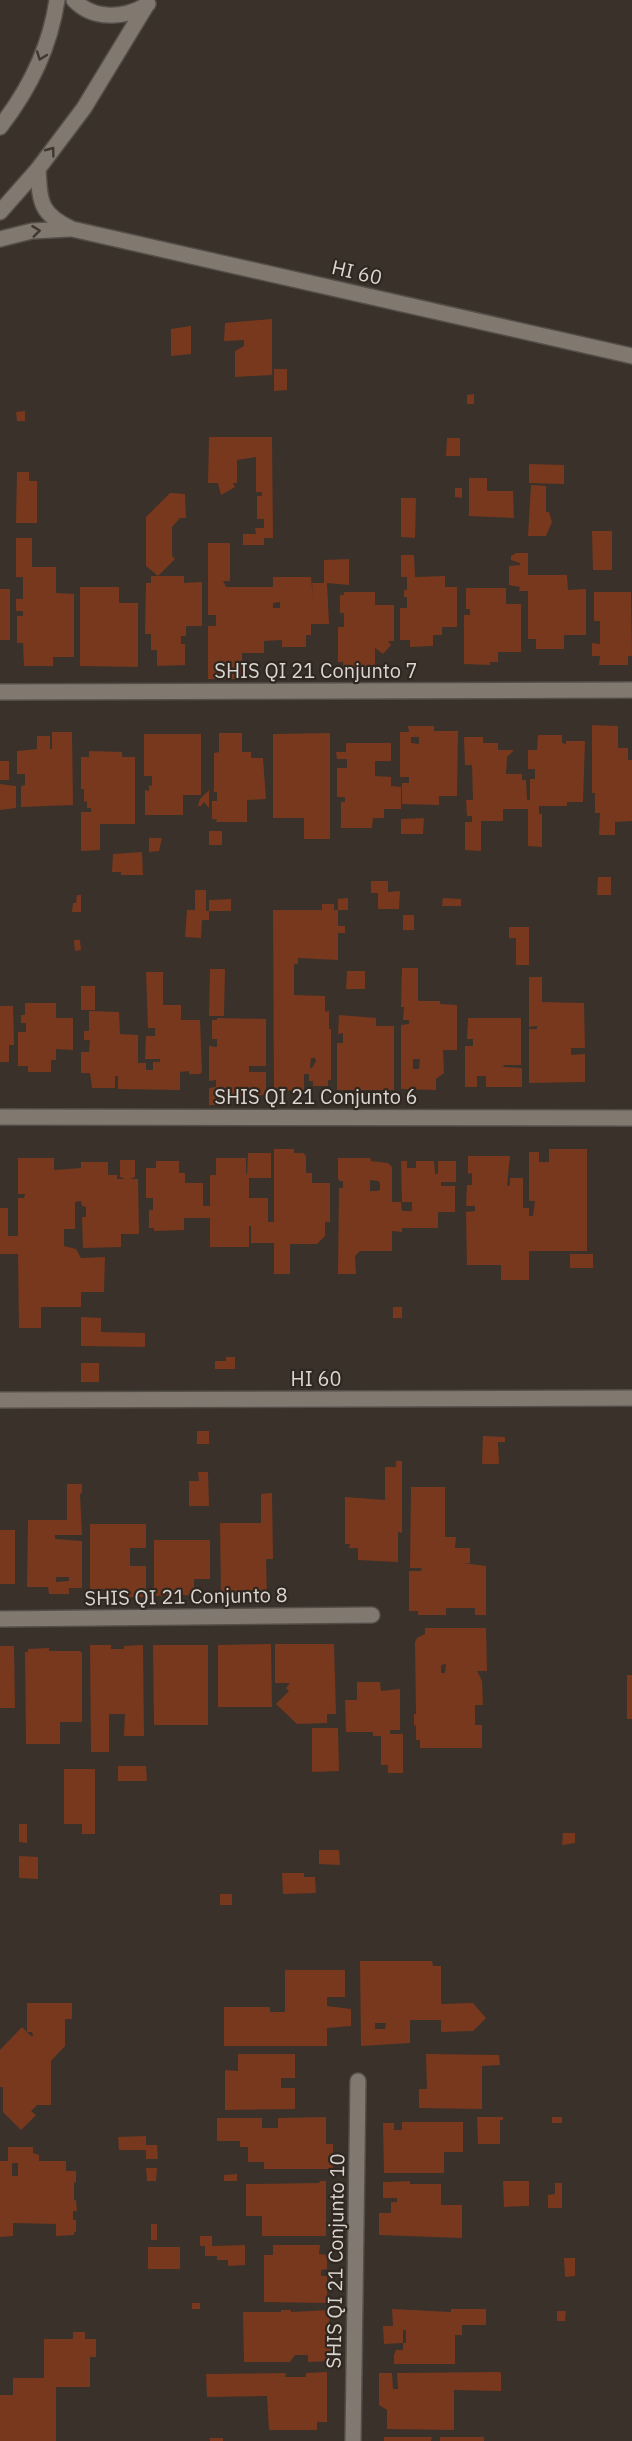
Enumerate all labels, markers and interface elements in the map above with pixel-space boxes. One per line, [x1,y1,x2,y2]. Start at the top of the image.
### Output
one-way arrow [36,50,49,61]
one-way arrow [44,147,55,158]
one-way arrow [31,226,40,238]
street label: HI 60 [329,253,385,291]
street label: SHIS QI 21 Conjunto 7 [214,657,418,684]
street label: SHIS QI 21 Conjunto 6 [214,1083,418,1110]
street label: HI 60 [291,1365,341,1392]
street label: SHIS QI 21 Conjunto 8 [84,1581,288,1611]
street label: SHIS QI 21 Conjunto 10 [320,2153,350,2369]

